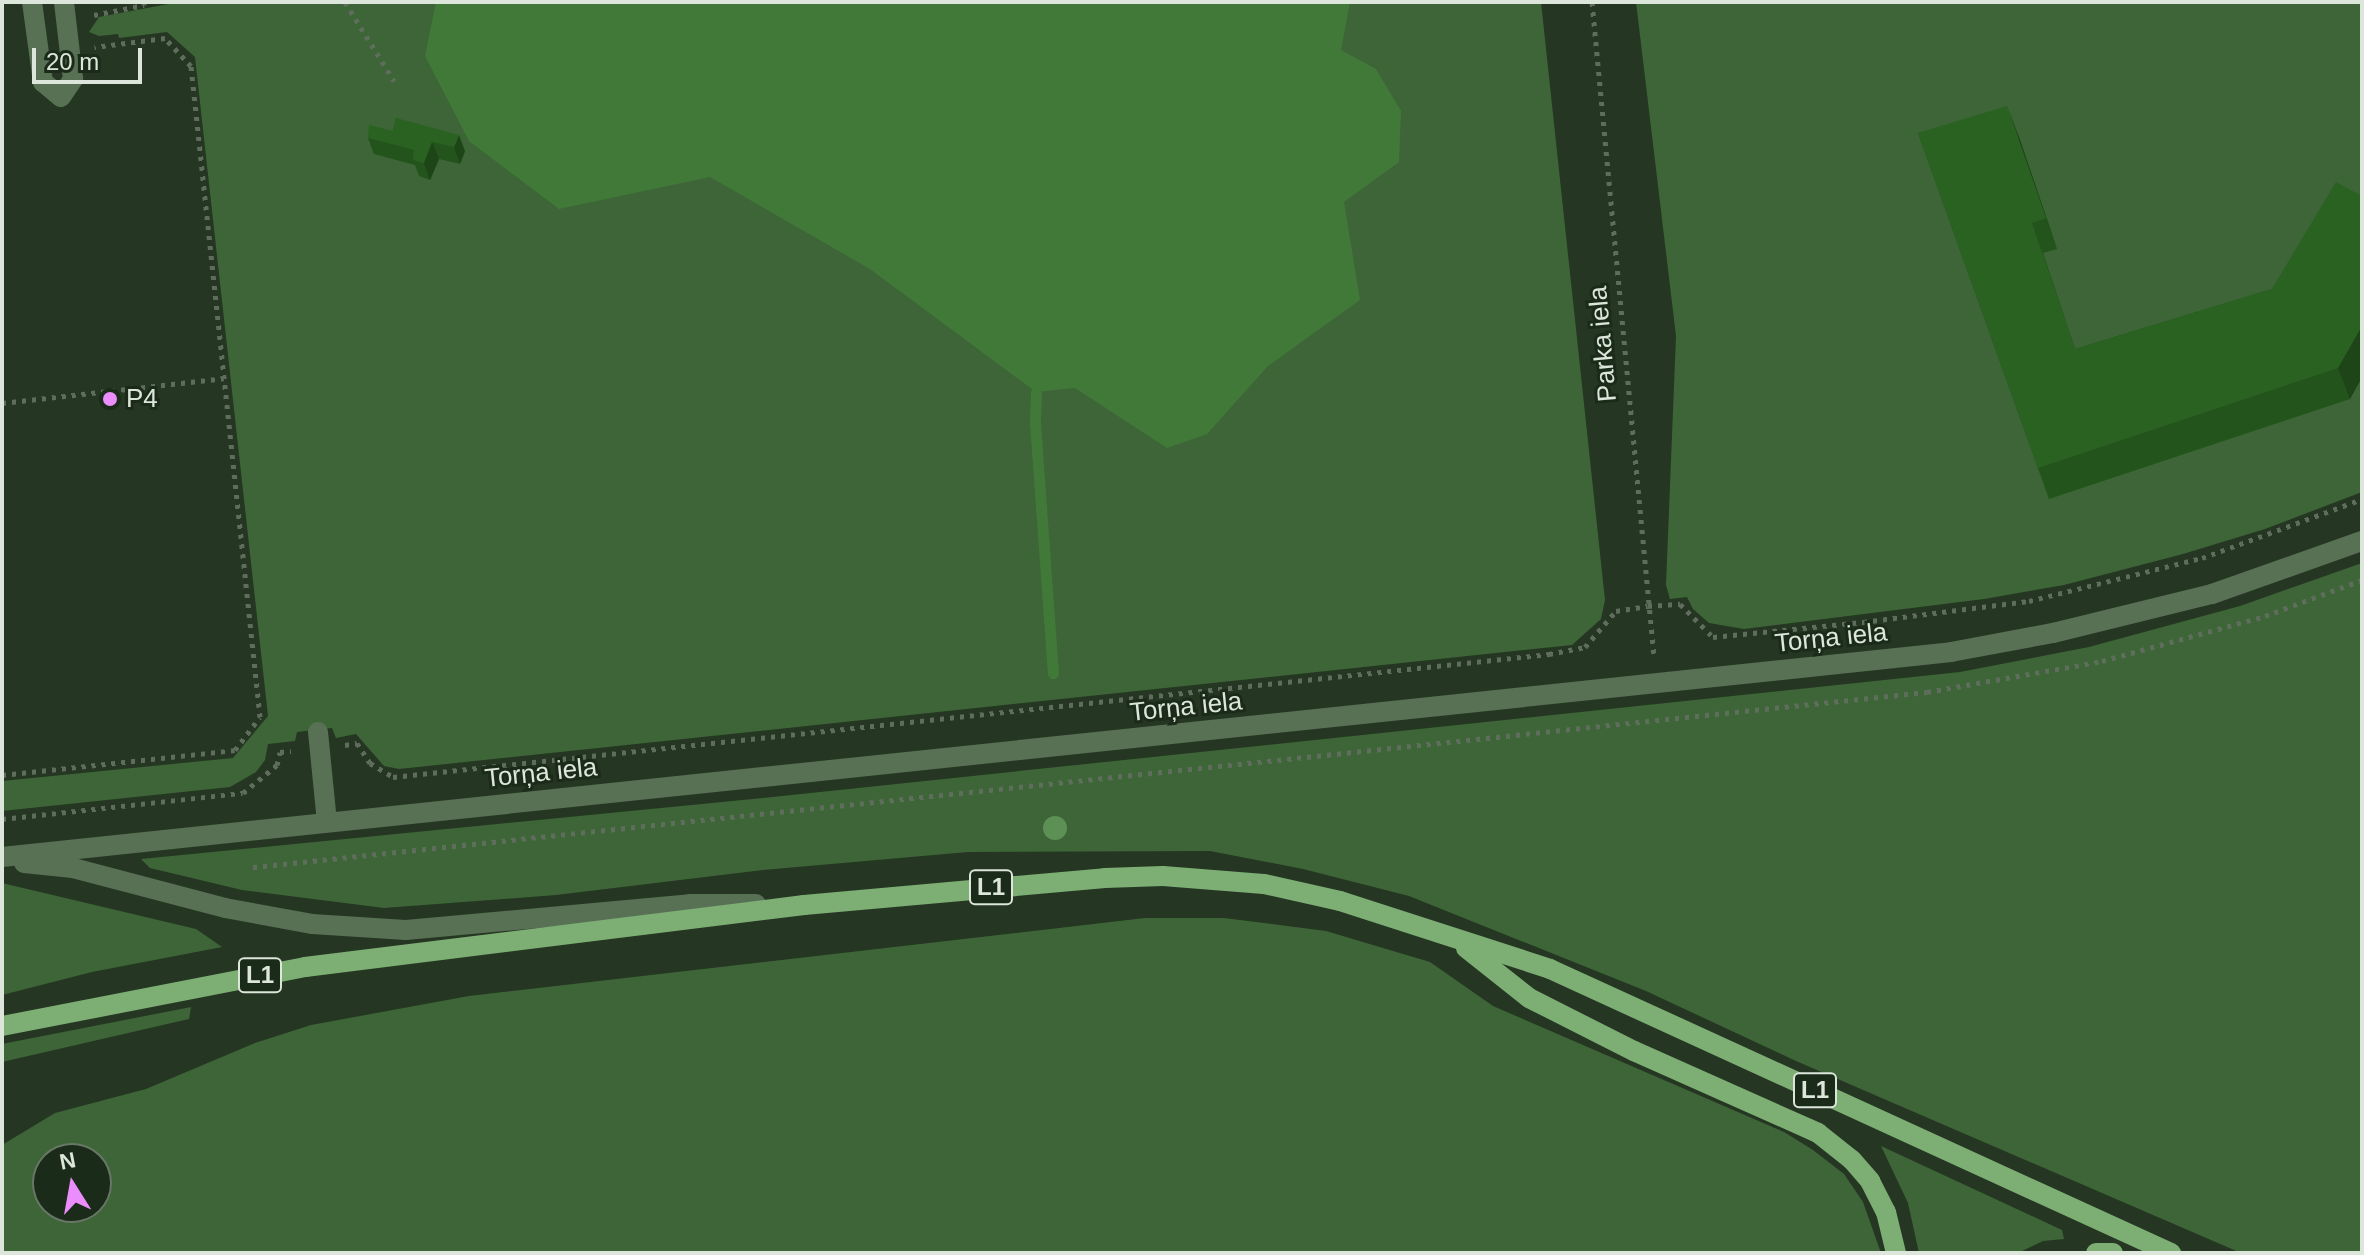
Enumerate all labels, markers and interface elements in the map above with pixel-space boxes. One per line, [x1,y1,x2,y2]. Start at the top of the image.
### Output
scale bar [36,32,146,82]
text: 20 m [46,48,99,75]
street label: Parka iela [1582,285,1624,403]
place label: P4 [126,383,158,415]
marker: P4 [101,390,119,408]
street label: Torņa iela [1773,617,1889,659]
street label: Torņa iela [1128,686,1244,728]
street label: Torņa iela [483,752,599,794]
road number: L1 [967,867,1015,907]
road number: L1 [236,955,284,995]
road number: L1 [1791,1070,1839,1110]
north arrow [32,1143,112,1223]
text: N [58,1147,78,1175]

